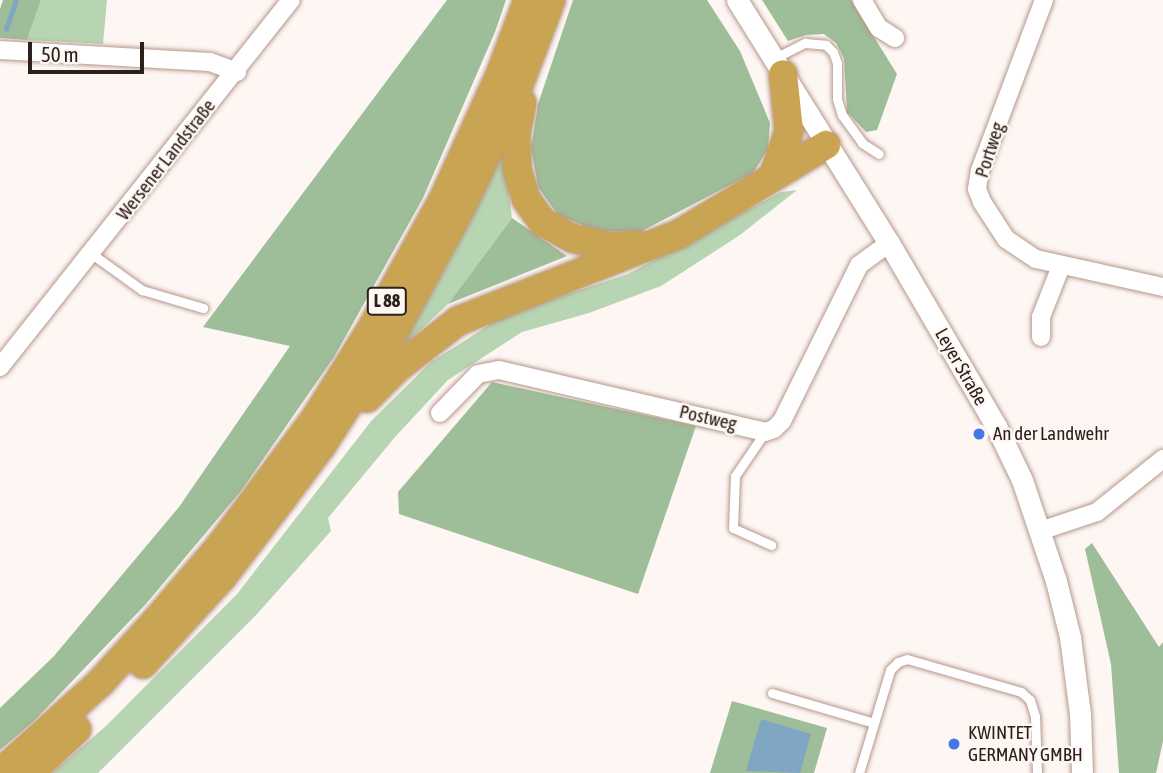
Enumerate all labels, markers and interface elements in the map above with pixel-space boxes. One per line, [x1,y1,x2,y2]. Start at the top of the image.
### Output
scale bar [32,28,147,72]
text: 50 m [41,42,79,66]
street label: Wersener Landstraße [112,95,220,225]
street label: Portweg [970,119,1010,181]
road number: L 88 [366,286,408,316]
street label: Leyer Straße [930,324,992,410]
street label: Postweg [677,400,739,436]
place label: An der Landwehr [993,423,1109,445]
marker: An der Landwehr [971,426,987,442]
place label: KWINTET GERMANY GMBH [968,722,1083,766]
marker: KWINTET GERMANY GMBH [946,736,962,752]

